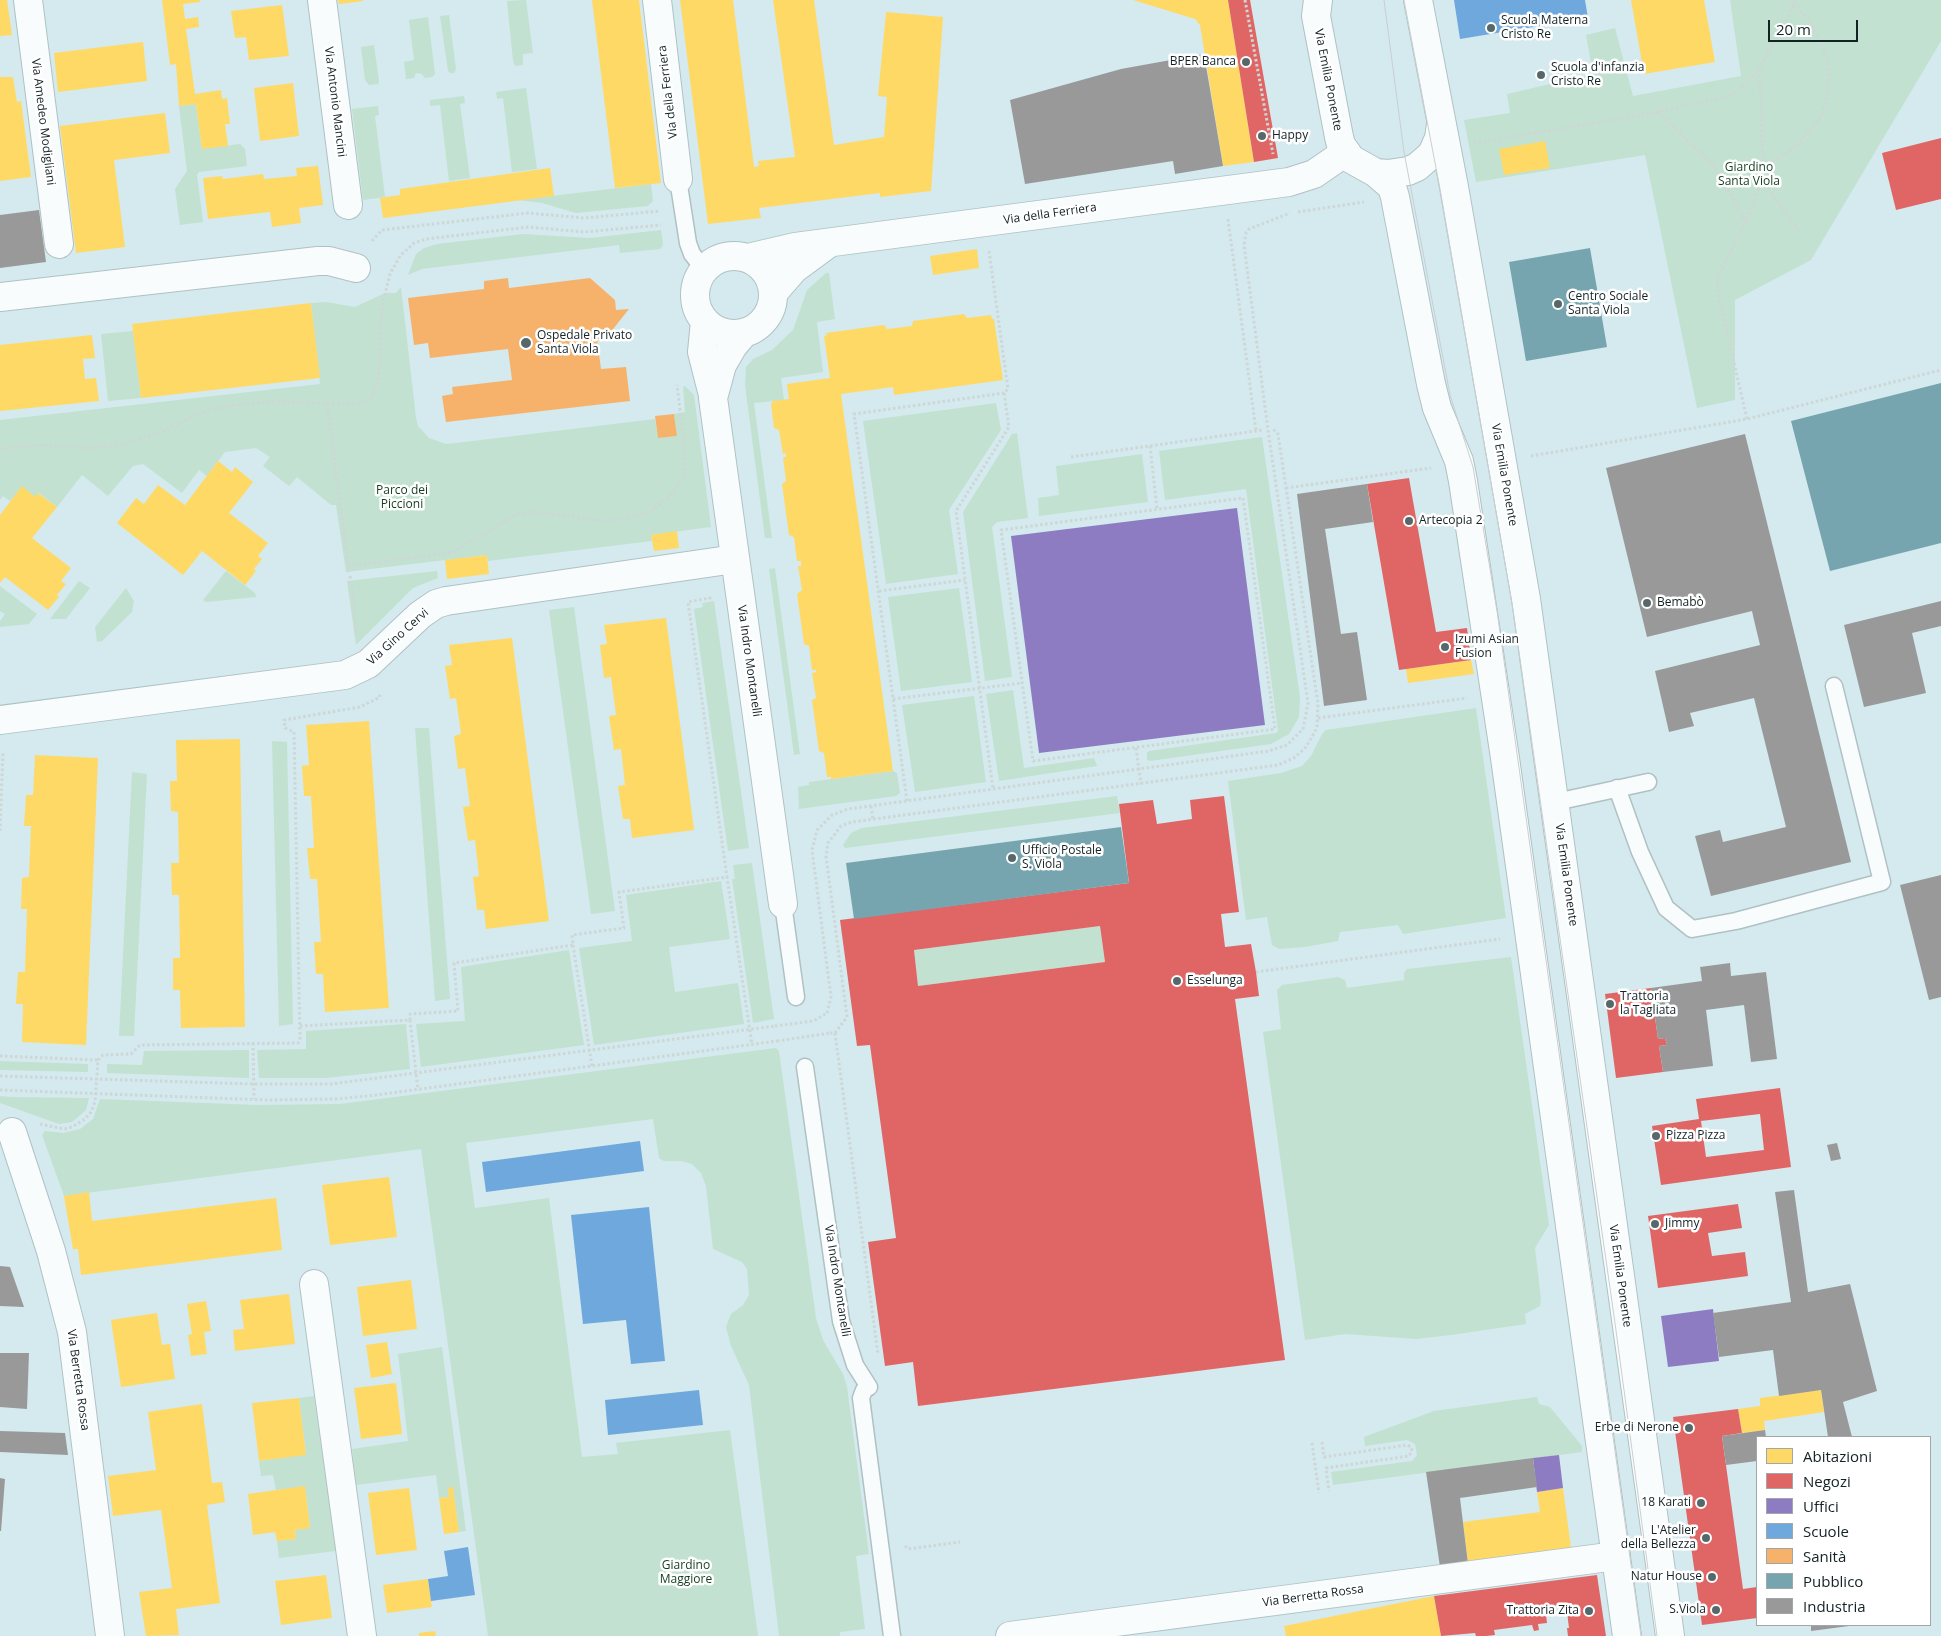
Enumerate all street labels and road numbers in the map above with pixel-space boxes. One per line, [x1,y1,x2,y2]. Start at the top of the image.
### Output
street label: Via Emilia Ponente [1311,28,1345,132]
street label: Via della Ferriera [655,44,681,140]
street label: Via Antonio Mancini [321,46,349,158]
street label: Via Amedeo Modigliani [28,58,58,186]
street label: Via della Ferriera [1002,200,1098,228]
street label: Via Emilia Ponente [1488,423,1520,527]
street label: Via Indro Montanelli [734,604,764,718]
street label: Via Gino Cervi [364,606,432,668]
street label: Via Emilia Ponente [1552,823,1580,927]
street label: Via Indro Montanelli [821,1224,853,1338]
street label: Via Emilia Ponente [1606,1224,1634,1328]
street label: Via Berretta Rossa [64,1328,92,1432]
street label: Via Berretta Rossa [1261,1582,1365,1610]

